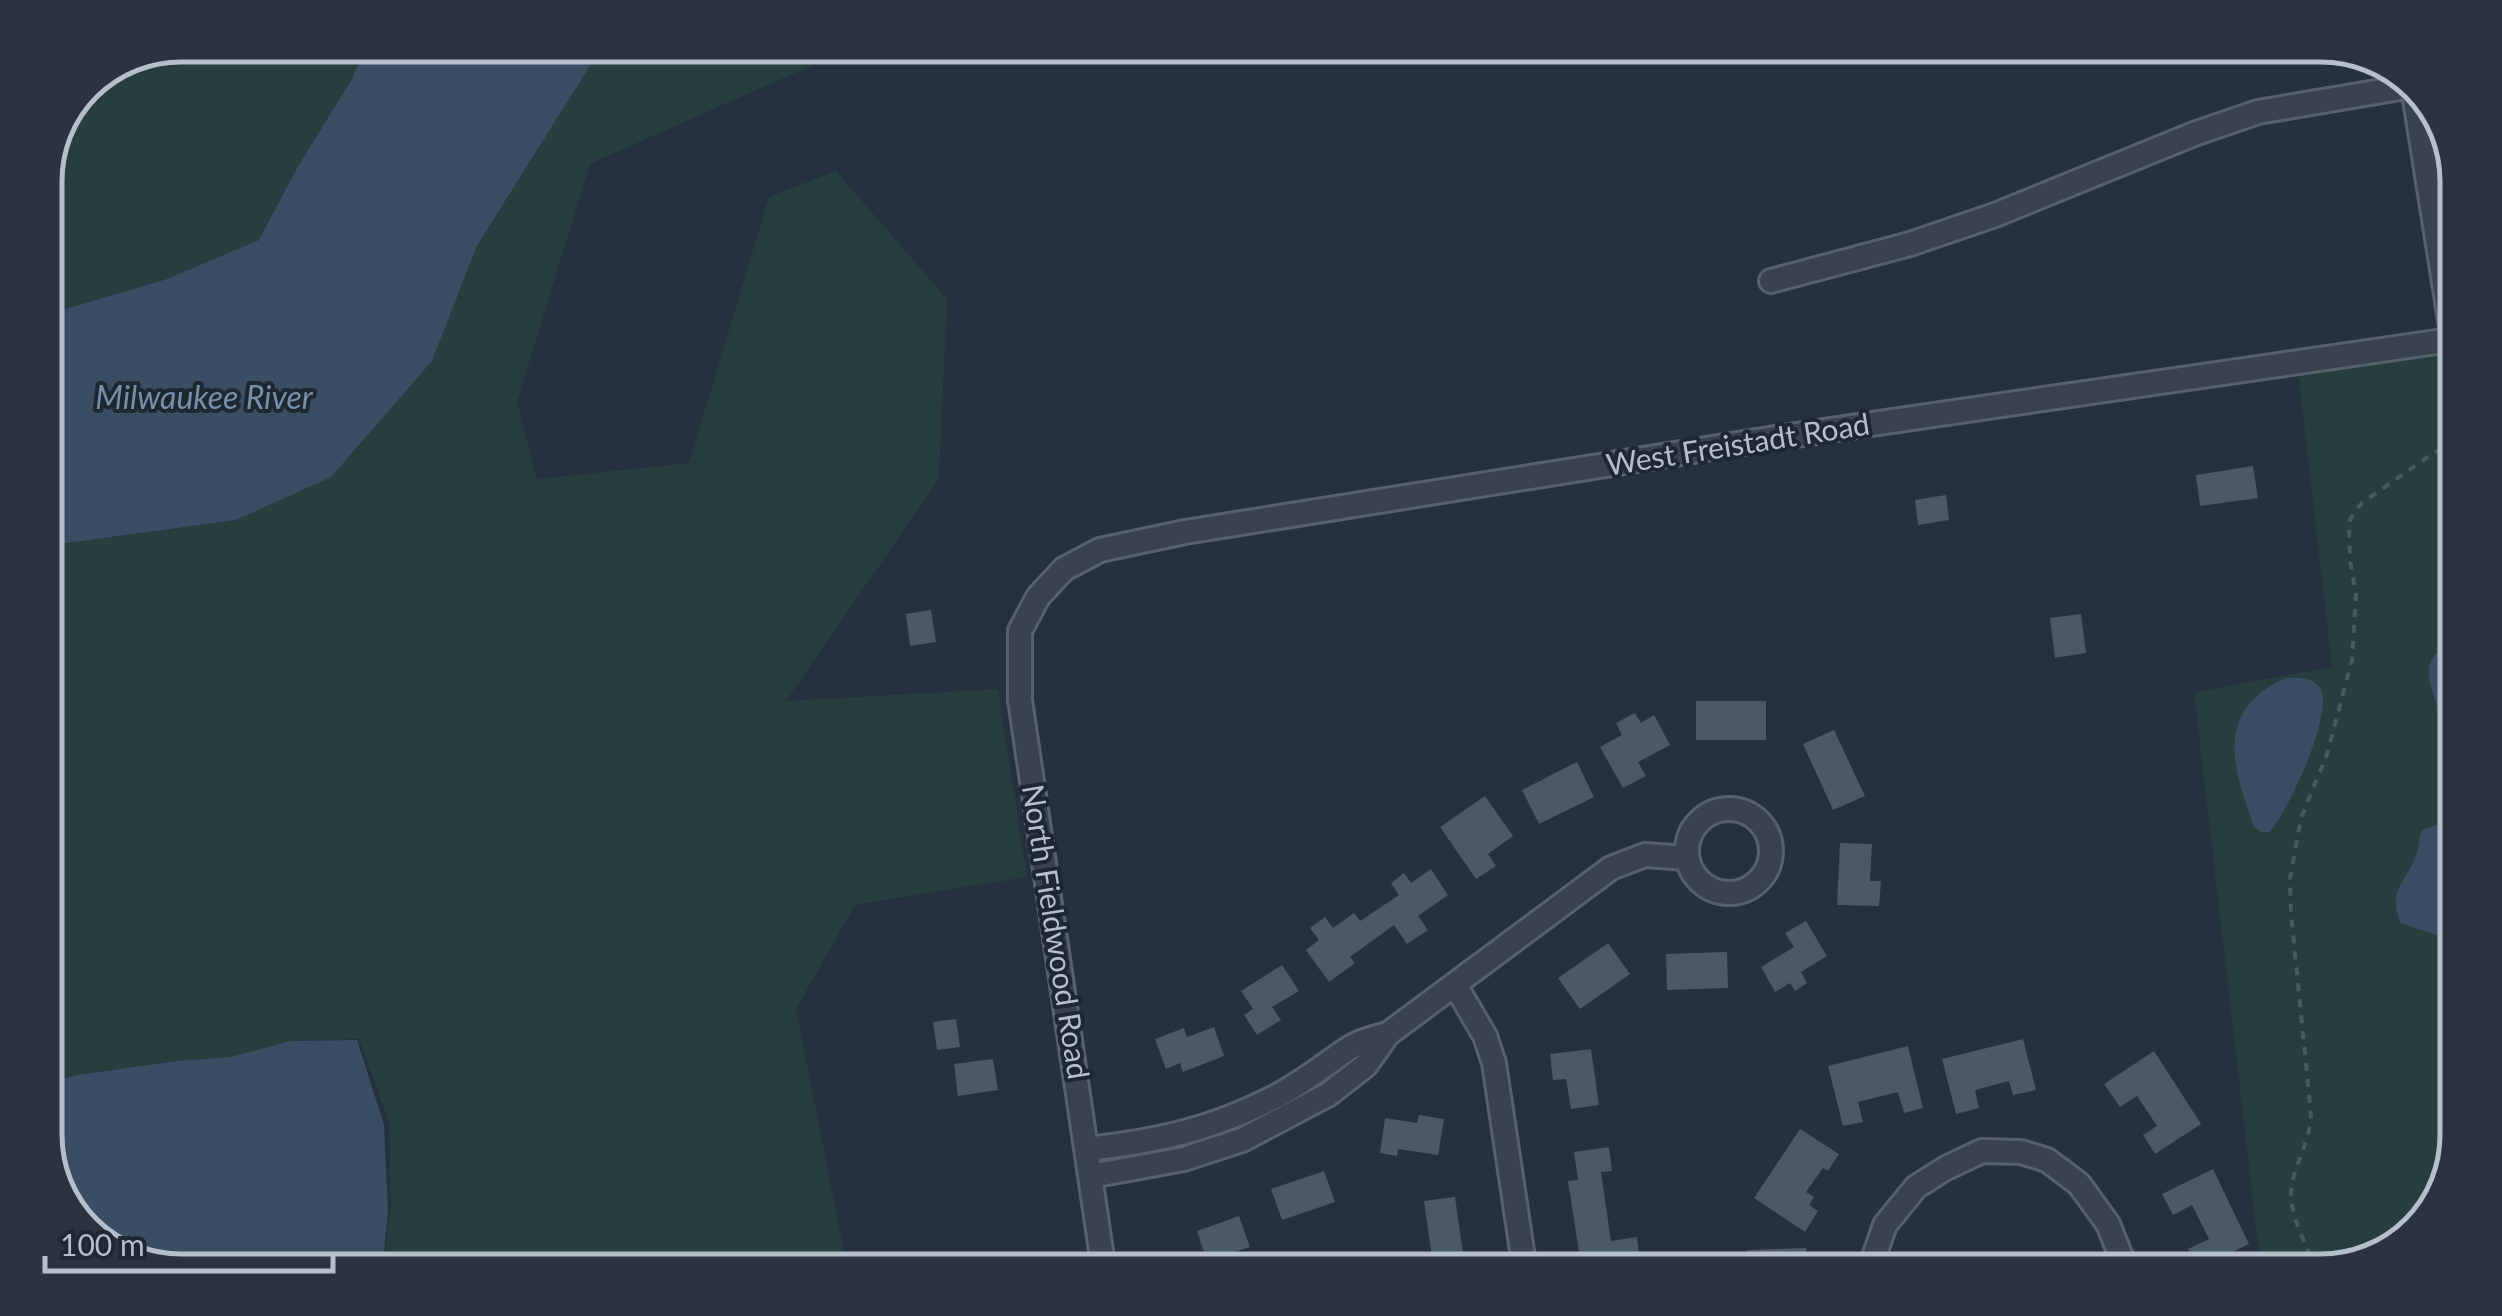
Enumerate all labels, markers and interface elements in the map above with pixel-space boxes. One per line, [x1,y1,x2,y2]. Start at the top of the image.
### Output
water label: Milwaukee River [95,377,314,416]
street label: West Freistadt Road [1603,404,1872,482]
street label: North Fieldwood Road [1016,782,1098,1082]
scale bar [45,1211,332,1273]
text: 100 m [60,1226,145,1262]

